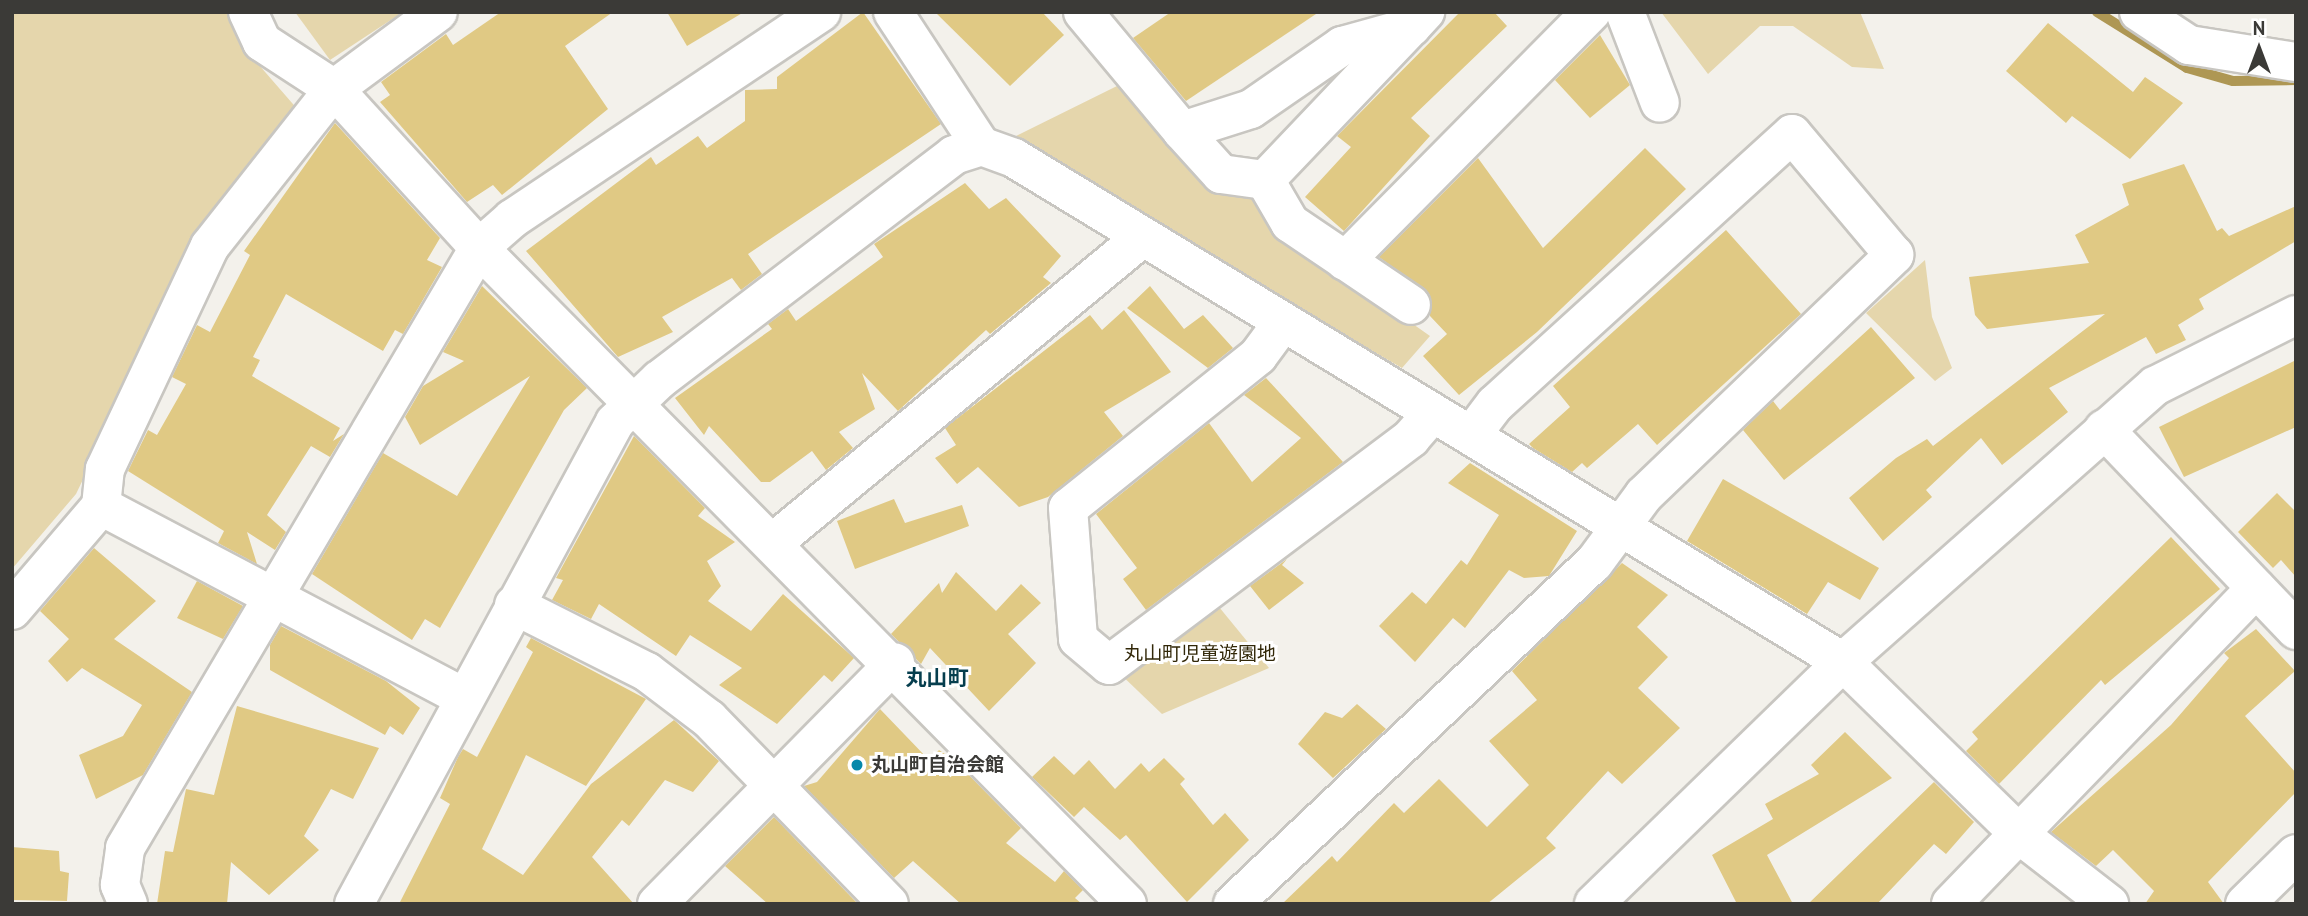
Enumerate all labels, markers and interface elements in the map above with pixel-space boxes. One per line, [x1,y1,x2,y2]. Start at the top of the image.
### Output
north arrow [2224,14,2294,84]
text: N [2253,16,2265,40]
park label: 丸山町児童遊園地 [1124,643,1276,665]
district label: 丸山町 [906,665,968,691]
place label: 丸山町自治会館 [871,754,1004,776]
marker: 丸山町自治会館 [849,757,865,773]

